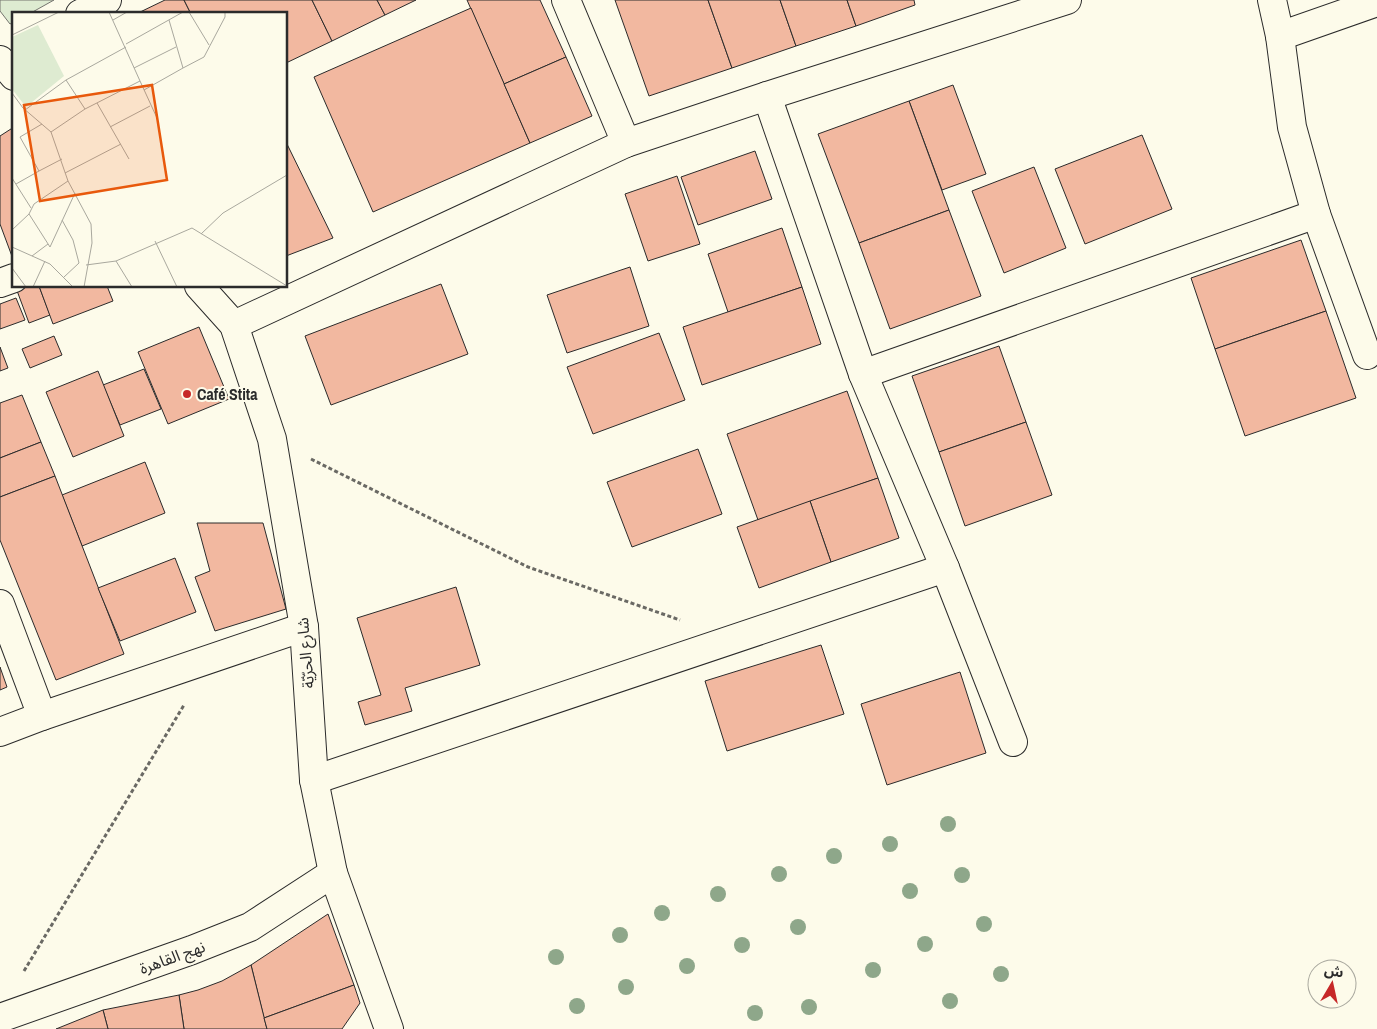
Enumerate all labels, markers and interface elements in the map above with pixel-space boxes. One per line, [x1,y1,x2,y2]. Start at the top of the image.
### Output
inset map [12,12,288,288]
place label: Café Stita [197,383,258,405]
marker: Café Stita [181,388,193,400]
street label: شارع الحرّيّة [291,616,321,690]
street label: نهج القاهرة [136,935,209,981]
north arrow [1307,959,1357,1009]
text: ش [1323,961,1345,982]

